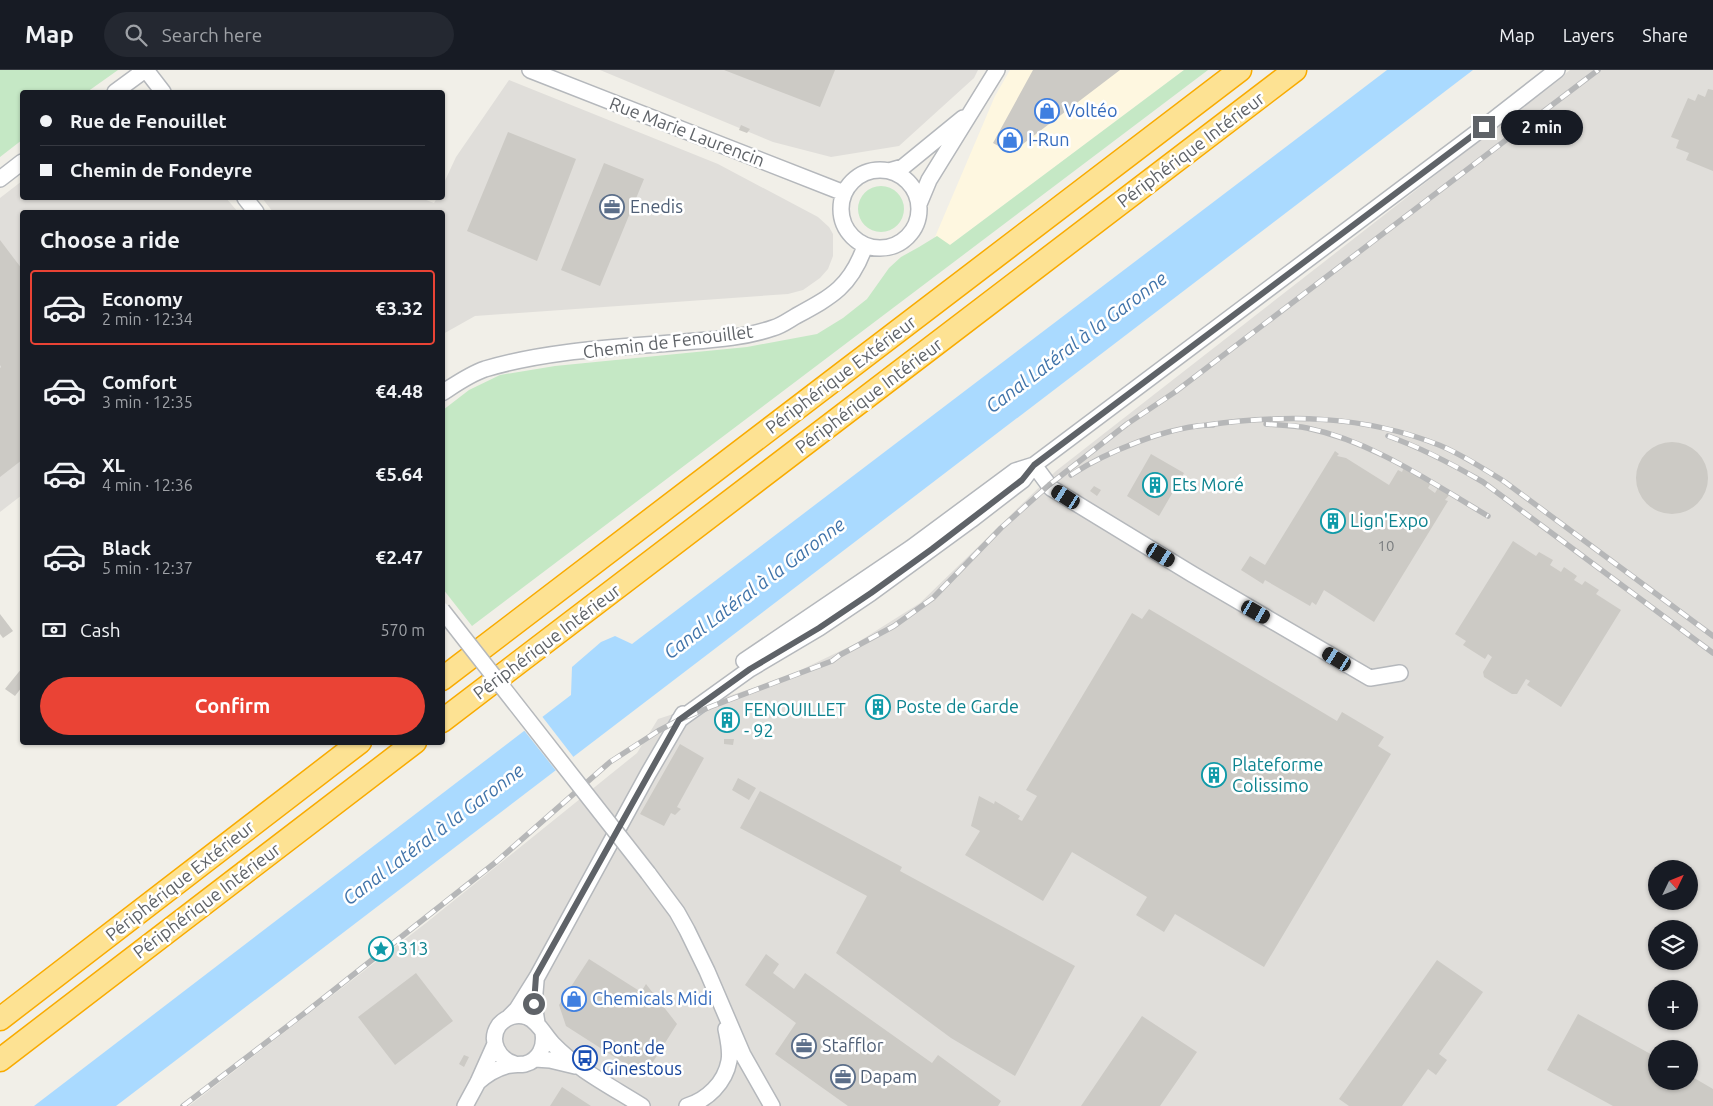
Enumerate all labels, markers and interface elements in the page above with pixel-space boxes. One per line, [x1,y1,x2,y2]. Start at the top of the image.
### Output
search box [104,12,454,57]
text: Map [25,21,74,48]
icon: search [122,21,150,49]
text: Search here [162,24,262,46]
text: Map [1499,25,1535,45]
text: Layers [1563,25,1614,45]
text: Share [1642,25,1688,45]
street label: Périphérique Intérieur [1113,87,1268,211]
street label: Rue Marie Laurencin [607,92,768,170]
shop icon: Voltéo [1034,98,1060,124]
place label: Voltéo [1064,100,1118,120]
text: Rue de Fenouillet [70,110,227,132]
callout: 2 min [1502,110,1584,144]
route end [1473,116,1495,138]
text: 2 min [1522,118,1562,136]
shop icon: I-Run [997,127,1023,153]
place label: I-Run [1028,129,1070,149]
text: Chemin de Fondeyre [70,159,252,181]
office icon: Enedis [599,194,625,220]
place label: Enedis [630,196,683,216]
text: Choose a ride [40,227,180,252]
water label: Canal Latéral à la Garonne [981,267,1171,417]
icon: car [42,285,87,330]
text: Economy [102,288,183,310]
text: €3.32 [375,297,423,319]
text: 2 min · 12:34 [102,310,193,328]
street label: Périphérique Extérieur [761,311,920,437]
street label: Chemin de Fenouillet [582,321,754,361]
street label: Périphérique Intérieur [791,333,946,457]
icon: car [42,368,87,413]
text: Comfort [102,371,177,393]
text: €4.48 [375,380,423,402]
text: 3 min · 12:35 [102,393,193,411]
icon: car [42,451,87,496]
text: XL [102,454,125,476]
text: €5.64 [375,463,423,485]
building icon: Ets Moré [1142,472,1168,498]
place label: Ets Moré [1172,474,1244,494]
text: 4 min · 12:36 [102,476,193,494]
car [1049,483,1082,511]
building icon: Lign'Expo [1320,508,1346,534]
place label: Lign'Expo [1350,510,1429,530]
water label: Canal Latéral à la Garonne [659,513,849,663]
icon: car [42,534,87,579]
text: Black [102,537,151,559]
house number: 10 [1378,537,1394,554]
car [1144,541,1177,569]
text: €2.47 [375,546,423,568]
text: 5 min · 12:37 [102,559,193,577]
street label: Périphérique Intérieur [469,579,624,703]
car [1239,598,1272,626]
icon: cash [40,616,68,644]
text: Cash [80,619,121,641]
text: 570 m [380,621,425,639]
car [1320,645,1353,673]
button: Confirm [40,677,425,735]
building icon: Poste de Garde [865,694,891,720]
place label: Poste de Garde [896,696,1019,716]
place label: FENOUILLET - 92 [744,699,846,740]
building icon: FENOUILLET - 92 [714,707,740,733]
place label: Plateforme Colissimo [1232,754,1323,795]
water label: Canal Latéral à la Garonne [338,759,528,909]
building icon: Plateforme Colissimo [1201,762,1227,788]
street label: Périphérique Extérieur [101,816,258,944]
street label: Périphérique Intérieur [129,838,284,962]
north arrow [1648,860,1698,910]
map controls [1648,860,1698,1090]
button: layers [1648,920,1698,970]
place icon: 313 [368,936,394,962]
place label: 313 [398,938,428,958]
button: + [1648,980,1698,1030]
shop icon: Chemicals Midi [561,986,587,1012]
place label: Chemicals Midi [592,988,712,1008]
route start [523,993,545,1015]
office icon: Stafflor [791,1033,817,1059]
place label: Stafflor [822,1035,884,1055]
place label: Pont de Ginestous [602,1037,682,1078]
button: − [1648,1040,1698,1090]
bus stop icon: Pont de Ginestous [572,1045,598,1071]
office icon: Dapam [830,1064,856,1090]
place label: Dapam [860,1066,917,1086]

